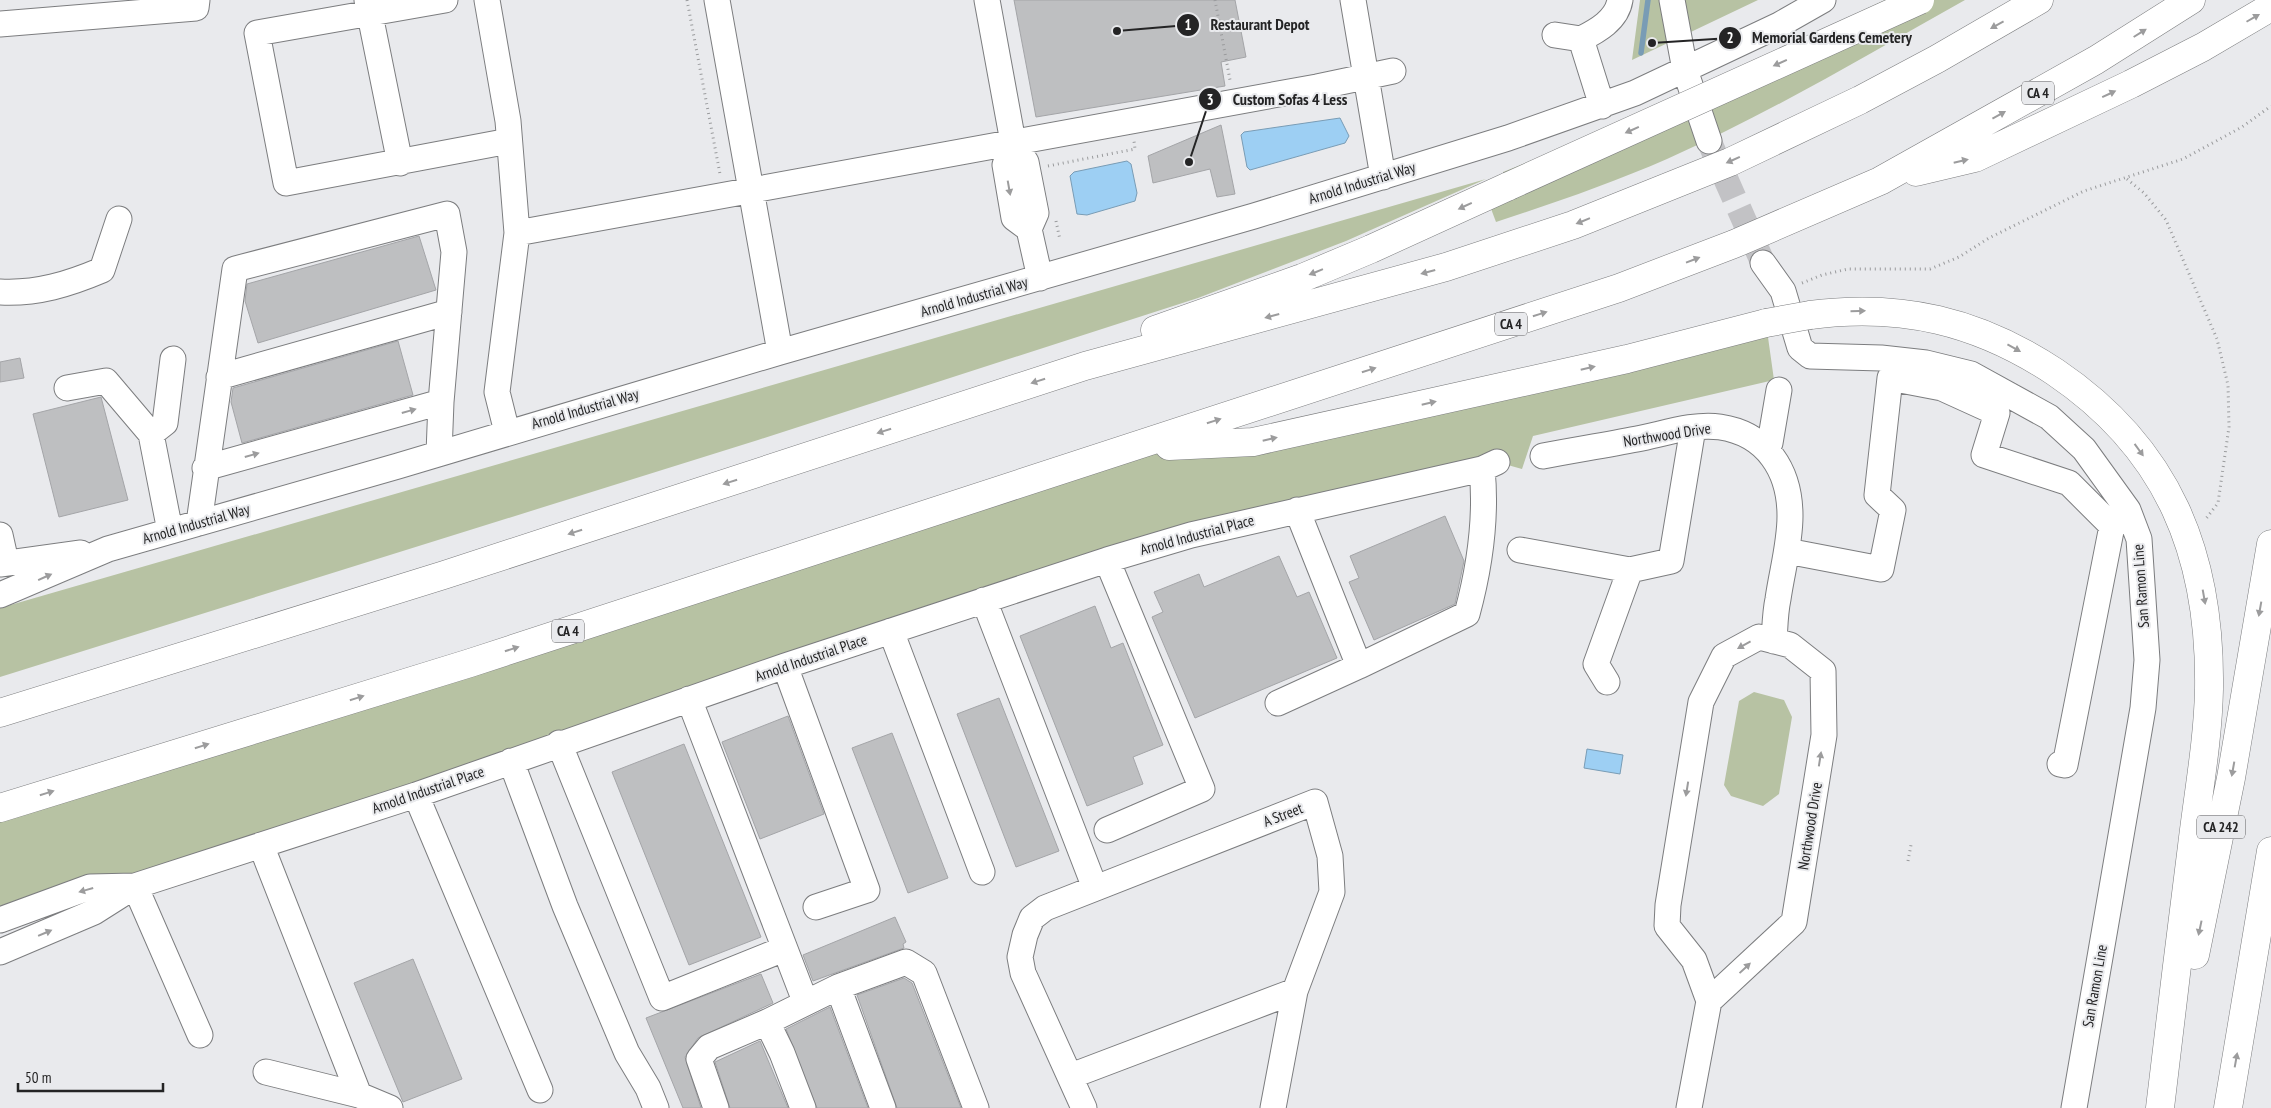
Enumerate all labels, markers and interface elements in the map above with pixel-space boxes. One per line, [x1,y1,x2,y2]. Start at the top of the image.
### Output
callout: Restaurant Depot [1176,9,1320,40]
text: Restaurant Depot [1210,14,1310,34]
one-way arrow [2246,14,2259,23]
text: 1 [1184,15,1192,34]
one-way arrow [1990,21,2004,30]
callout: Memorial Gardens Cemetery [1717,22,1923,53]
text: Memorial Gardens Cemetery [1752,27,1913,47]
text: 2 [1726,28,1734,47]
one-way arrow [2133,28,2146,37]
one-way arrow [1773,60,1787,68]
road number: CA 4 [2022,82,2054,105]
callout: Custom Sofas 4 Less [1198,84,1357,115]
text: Custom Sofas 4 Less [1233,89,1348,109]
text: 3 [1206,90,1214,109]
one-way arrow [2102,90,2116,98]
one-way arrow [1992,111,2007,119]
one-way arrow [1625,127,1639,135]
street label: Arnold Industrial Way [1306,157,1418,208]
one-way arrow [1726,157,1740,165]
one-way arrow [1954,157,1969,165]
one-way arrow [1006,181,1014,197]
one-way arrow [1458,203,1472,211]
one-way arrow [1575,217,1590,225]
one-way arrow [1686,256,1701,264]
one-way arrow [1308,268,1323,276]
one-way arrow [1421,269,1436,277]
street label: Arnold Industrial Way [918,272,1030,321]
one-way arrow [1850,307,1866,315]
one-way arrow [1532,310,1547,317]
one-way arrow [1264,312,1279,320]
road number: CA 4 [1495,312,1527,336]
one-way arrow [2008,343,2021,352]
one-way arrow [1580,364,1595,372]
one-way arrow [1361,366,1376,374]
one-way arrow [1031,378,1046,385]
street label: Arnold Industrial Way [529,384,641,433]
one-way arrow [1421,399,1437,407]
one-way arrow [401,407,416,415]
one-way arrow [1207,417,1222,425]
street label: Northwood Drive [1622,418,1712,451]
one-way arrow [876,428,891,436]
one-way arrow [1263,434,1279,442]
one-way arrow [2134,443,2144,457]
one-way arrow [245,450,260,458]
one-way arrow [722,479,737,486]
street label: Arnold Industrial Way [140,499,252,548]
street label: Arnold Industrial Place [1138,510,1256,559]
one-way arrow [567,529,582,537]
street label: San Ramon Line [2128,544,2153,628]
one-way arrow [38,572,52,580]
one-way arrow [2200,589,2208,605]
one-way arrow [2255,601,2263,617]
road number: CA 4 [552,620,584,642]
street label: Arnold Industrial Place [752,629,869,686]
one-way arrow [1737,641,1751,649]
one-way arrow [505,645,520,652]
one-way arrow [350,693,365,701]
one-way arrow [195,741,210,749]
one-way arrow [1817,751,1825,767]
street label: Arnold Industrial Place [369,761,486,818]
one-way arrow [2228,762,2236,778]
street label: Northwood Drive [1793,781,1826,871]
one-way arrow [1682,782,1690,798]
one-way arrow [39,789,54,797]
street label: A Street [1260,798,1305,831]
road number: CA 242 [2197,816,2245,839]
one-way arrow [79,886,94,894]
one-way arrow [2196,921,2204,936]
one-way arrow [38,928,52,936]
street label: San Ramon Line [2078,943,2111,1029]
one-way arrow [1739,962,1751,974]
one-way arrow [2232,1052,2240,1068]
scale bar [18,1060,162,1092]
text: 50 m [25,1068,51,1087]

